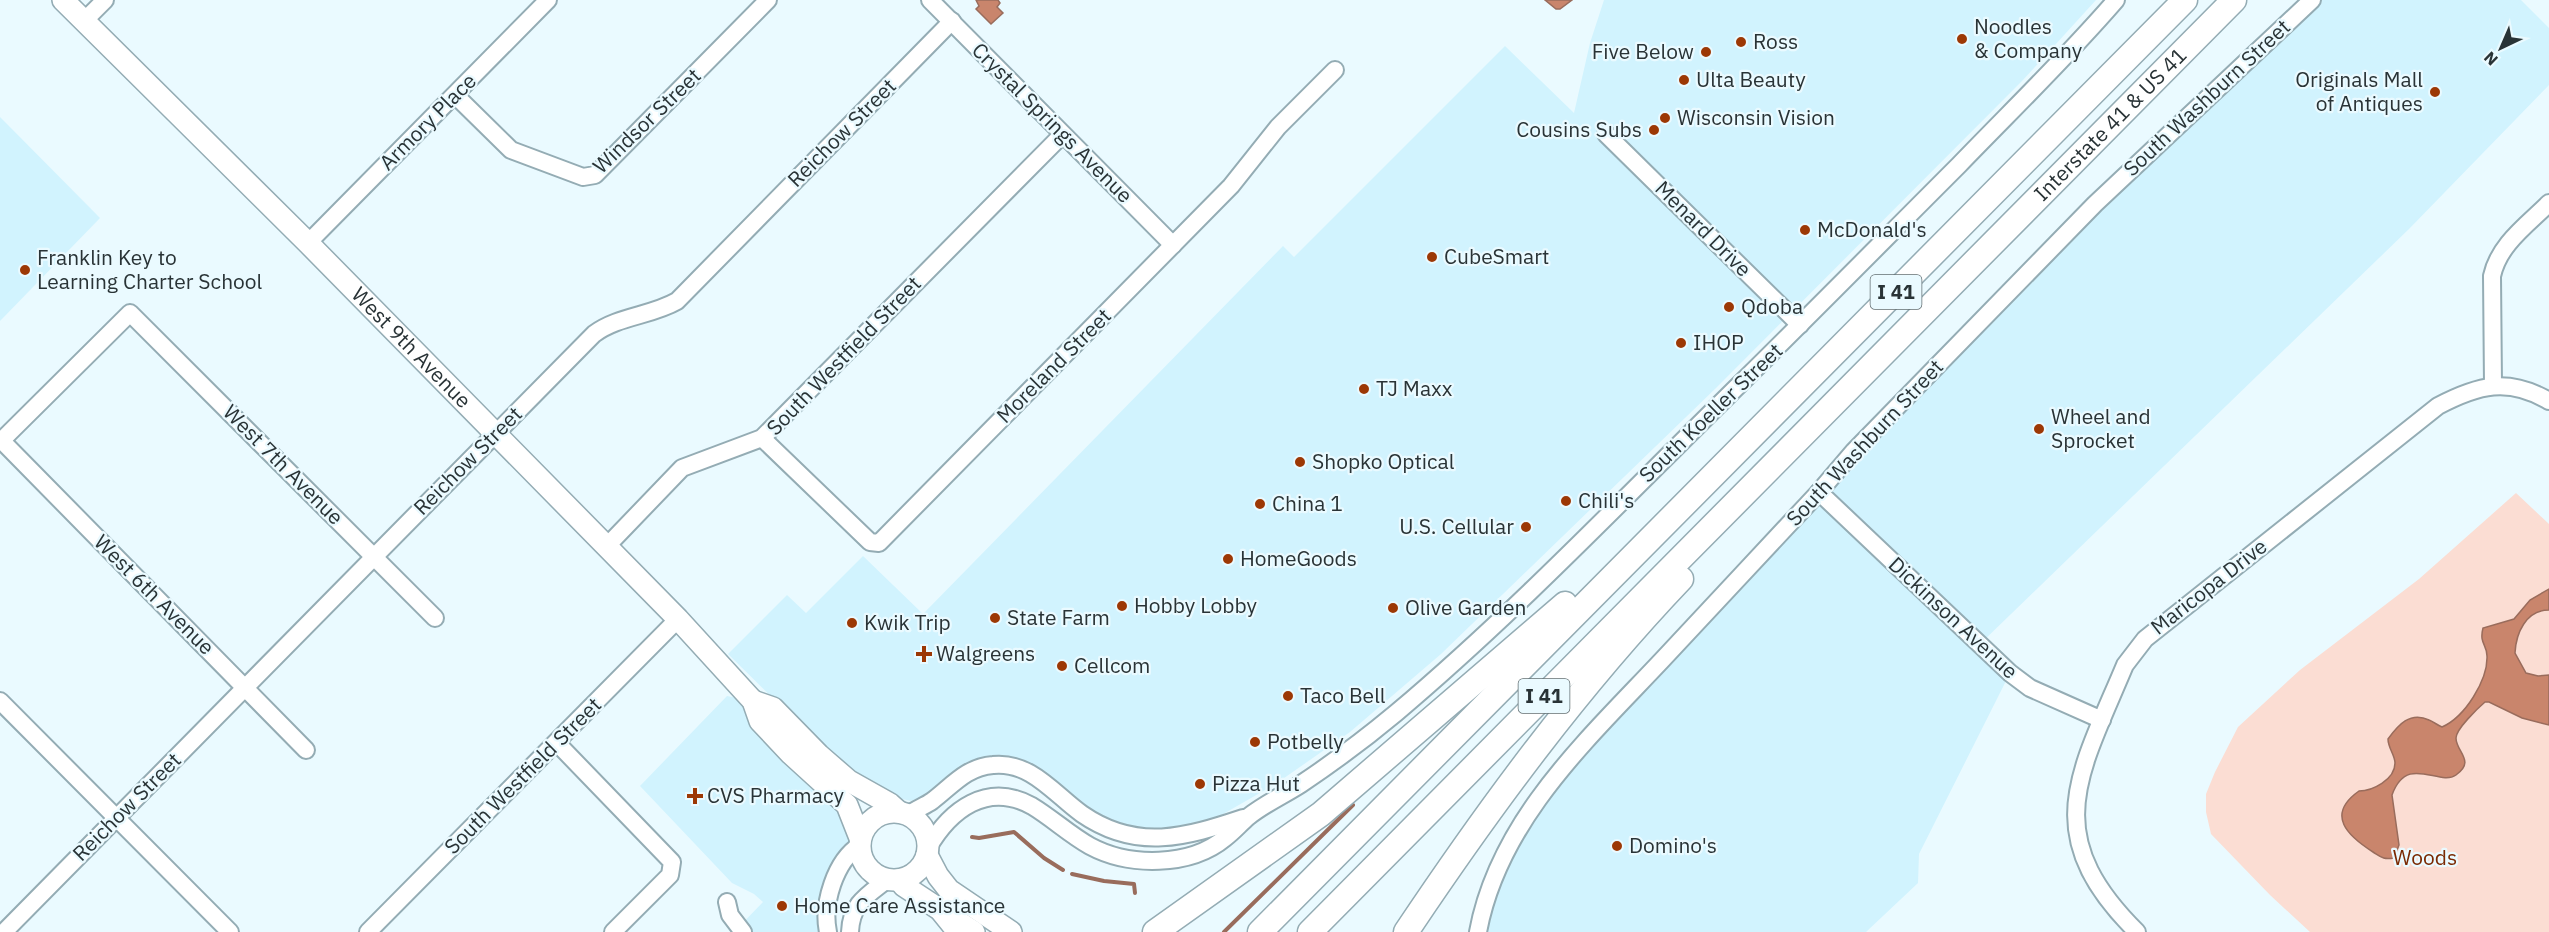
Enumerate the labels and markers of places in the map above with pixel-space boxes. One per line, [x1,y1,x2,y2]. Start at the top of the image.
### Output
place label: Noodles & Company [1974,12,2083,64]
place label: Ross [1753,27,1798,55]
marker: Noodles & Company [1955,32,1969,46]
marker: Ross [1734,35,1748,49]
place label: Five Below [1592,37,1694,65]
marker: Five Below [1699,45,1713,59]
place label: Ulta Beauty [1696,65,1806,93]
place label: Originals Mall of Antiques [2295,65,2423,117]
marker: Ulta Beauty [1677,73,1691,87]
marker: Originals Mall of Antiques [2428,85,2442,99]
place label: Wisconsin Vision [1677,103,1835,131]
marker: Wisconsin Vision [1658,111,1672,125]
place label: Cousins Subs [1516,115,1642,143]
marker: Cousins Subs [1647,123,1661,137]
place label: McDonald's [1817,215,1927,243]
marker: McDonald's [1798,223,1812,237]
place label: CubeSmart [1444,242,1549,270]
place label: Franklin Key to Learning Charter School [37,243,263,295]
marker: CubeSmart [1425,250,1439,264]
marker: Franklin Key to Learning Charter School [18,263,32,277]
place label: Qdoba [1741,292,1803,320]
marker: Qdoba [1722,300,1736,314]
place label: IHOP [1693,328,1744,356]
marker: IHOP [1674,336,1688,350]
place label: TJ Maxx [1376,374,1453,402]
marker: TJ Maxx [1357,382,1371,396]
place label: Wheel and Sprocket [2051,402,2151,454]
marker: Wheel and Sprocket [2032,422,2046,436]
place label: Shopko Optical [1312,447,1455,475]
marker: Shopko Optical [1293,455,1307,469]
place label: Chili's [1578,486,1635,514]
place label: China 1 [1272,489,1343,517]
marker: Chili's [1559,494,1573,508]
marker: China 1 [1253,497,1267,511]
place label: U.S. Cellular [1399,512,1514,540]
marker: U.S. Cellular [1519,520,1533,534]
place label: HomeGoods [1240,544,1357,572]
marker: HomeGoods [1221,552,1235,566]
place label: Hobby Lobby [1134,591,1258,619]
place label: Olive Garden [1405,593,1527,621]
marker: Hobby Lobby [1115,599,1129,613]
marker: Olive Garden [1386,601,1400,615]
place label: State Farm [1007,603,1110,631]
place label: Kwik Trip [864,608,951,636]
marker: State Farm [988,611,1002,625]
marker: Kwik Trip [845,616,859,630]
place label: Walgreens [936,639,1035,667]
marker: Walgreens [917,647,931,661]
place label: Cellcom [1074,651,1150,679]
marker: Cellcom [1055,659,1069,673]
place label: Taco Bell [1300,681,1386,709]
marker: Taco Bell [1281,689,1295,703]
place label: Potbelly [1267,727,1344,755]
marker: Potbelly [1248,735,1262,749]
place label: Pizza Hut [1212,769,1300,797]
marker: Pizza Hut [1193,777,1207,791]
place label: CVS Pharmacy [707,781,844,809]
marker: CVS Pharmacy [688,789,702,803]
place label: Domino's [1629,831,1717,859]
marker: Domino's [1610,839,1624,853]
place label: Home Care Assistance [794,891,1005,919]
marker: Home Care Assistance [775,899,789,913]

